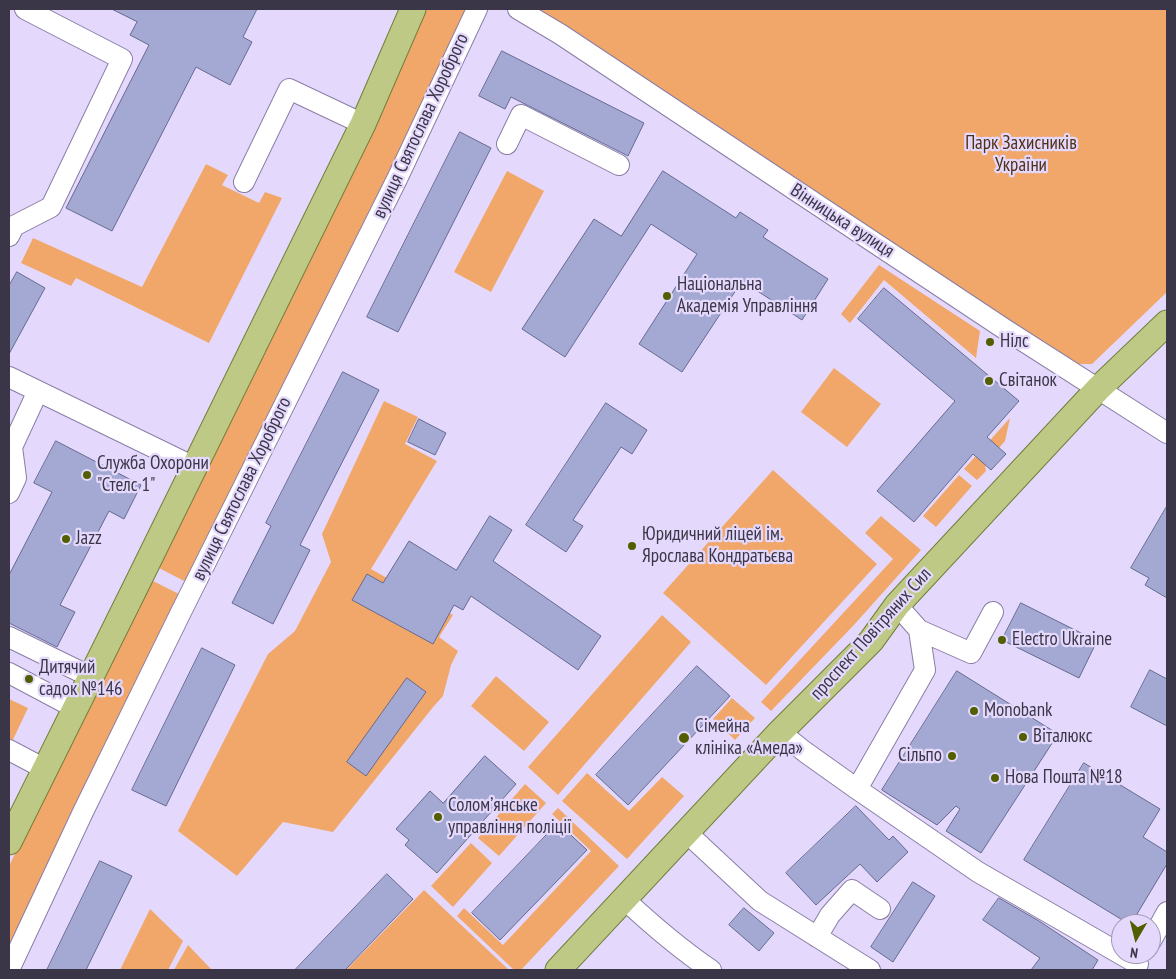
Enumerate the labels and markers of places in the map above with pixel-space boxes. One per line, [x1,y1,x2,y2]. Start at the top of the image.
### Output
place label: Національна Академія Управління [677,274,818,318]
marker: Національна Академія Управління [661,290,673,302]
place label: Нілс [1000,331,1029,353]
marker: Нілс [984,336,996,348]
place label: Світанок [999,370,1057,392]
marker: Світанок [983,375,995,387]
place label: Служба Охорони "Стелс 1" [97,453,209,497]
marker: Служба Охорони "Стелс 1" [81,469,93,481]
place label: Юридичний ліцей ім. Ярослава Кондратьєва [642,524,793,568]
place label: Jazz [76,528,102,550]
marker: Jazz [60,533,72,545]
marker: Юридичний ліцей ім. Ярослава Кондратьєва [626,540,638,552]
place label: Electro Ukraine [1012,629,1112,651]
marker: Electro Ukraine [996,634,1008,646]
place label: Дитячий садок №146 [39,657,123,701]
marker: Дитячий садок №146 [23,673,35,685]
place label: Monobank [984,700,1052,722]
marker: Monobank [968,705,980,717]
place label: Сімейна клініка «Амеда» [695,716,803,760]
place label: Віталюкс [1033,726,1092,748]
marker: Сімейна клініка «Амеда» [677,731,691,745]
marker: Віталюкс [1017,731,1029,743]
place label: Сільпо [898,745,942,767]
marker: Сільпо [946,750,958,762]
place label: Нова Пошта №18 [1005,767,1123,789]
marker: Нова Пошта №18 [989,772,1001,784]
place label: Соломʼянське управління поліції [448,795,572,839]
marker: Соломʼянське управління поліції [432,811,444,823]

